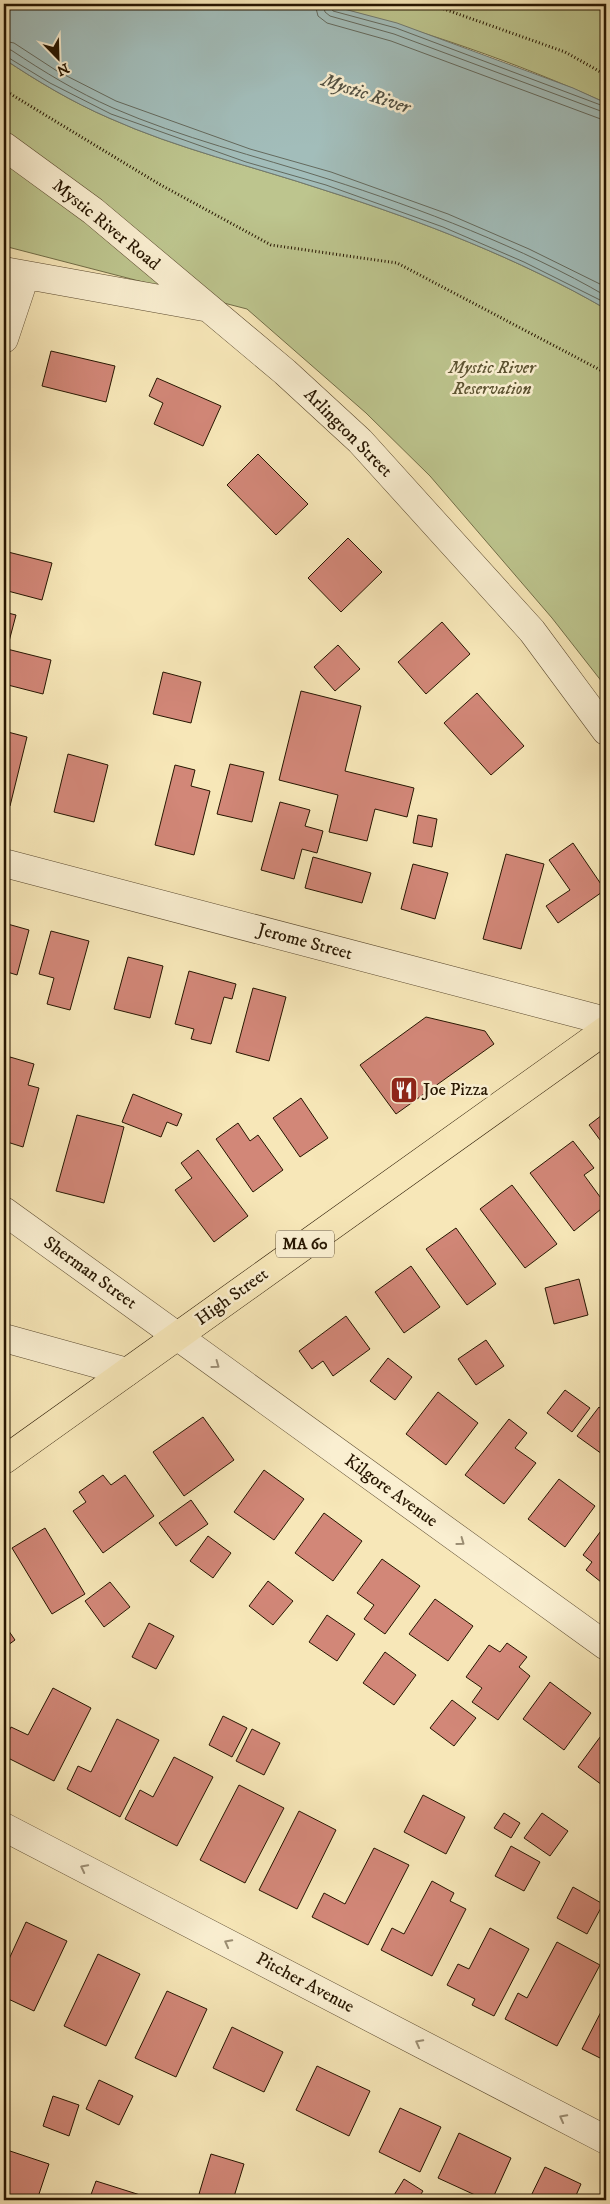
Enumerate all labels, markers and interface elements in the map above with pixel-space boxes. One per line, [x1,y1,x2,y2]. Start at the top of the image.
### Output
north arrow [32,32,82,82]
text: N [53,59,71,80]
water label: Mystic River [317,68,415,120]
street label: Mystic River Road [48,175,164,275]
park label: Mystic River Reservation [447,357,537,400]
street label: Arlington Street [299,384,397,482]
street label: Jerome Street [253,918,355,965]
restaurant icon: Joe Pizza [389,1075,419,1105]
place label: Joe Pizza [421,1079,489,1101]
road number: MA 60 [276,1230,334,1258]
street label: Sherman Street [39,1232,141,1314]
street label: High Street [191,1263,273,1331]
one-way arrow [210,1359,220,1368]
street label: Kilgore Avenue [340,1450,442,1532]
one-way arrow [455,1536,465,1545]
one-way arrow [80,1864,89,1874]
one-way arrow [225,1939,234,1949]
street label: Pitcher Avenue [252,1948,358,2018]
one-way arrow [415,2039,424,2049]
one-way arrow [559,2114,568,2124]

